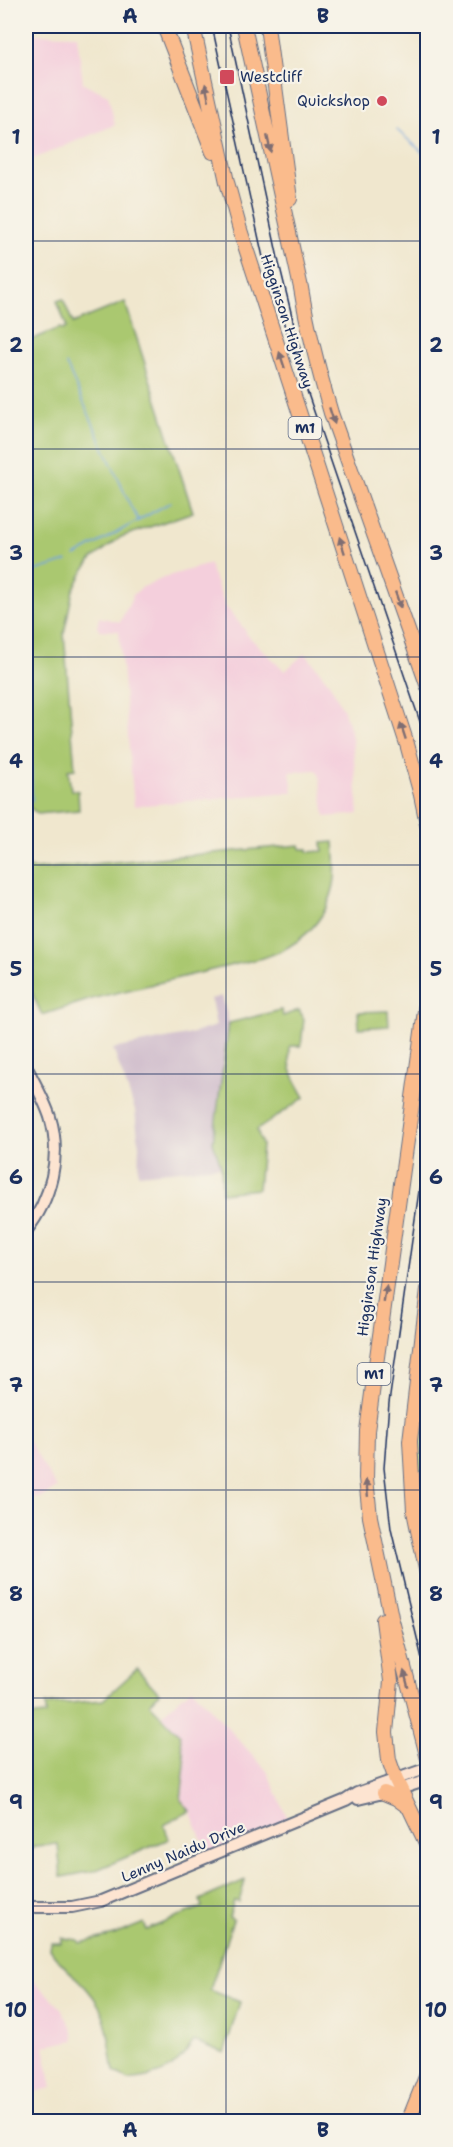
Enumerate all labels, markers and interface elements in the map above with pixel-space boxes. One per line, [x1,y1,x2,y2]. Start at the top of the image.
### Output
text: A [122,3,138,29]
text: B [317,3,329,29]
place label: Westcliff [240,67,303,87]
marker: Westcliff [218,68,236,86]
one-way arrow [202,82,211,101]
place label: Quickshop [297,91,370,111]
marker: Quickshop [375,94,389,108]
text: 1 [11,124,21,150]
text: 1 [431,124,441,150]
one-way arrow [265,135,275,154]
street label: Higginson Highway [256,251,318,391]
text: 2 [9,332,23,358]
text: 2 [429,332,443,358]
one-way arrow [277,351,286,369]
one-way arrow [328,407,338,425]
road number: M1 [288,417,322,439]
one-way arrow [337,536,347,554]
text: 3 [9,540,23,566]
text: 3 [429,540,443,566]
one-way arrow [393,591,403,609]
one-way arrow [398,722,407,740]
text: 4 [9,748,23,774]
text: 4 [429,748,443,774]
text: 5 [10,956,22,982]
text: 5 [430,956,442,982]
text: 6 [9,1164,23,1190]
text: 6 [429,1164,443,1190]
street label: Higginson Highway [352,1196,392,1338]
one-way arrow [380,1285,390,1304]
road number: M1 [358,1363,391,1385]
text: 7 [9,1372,23,1398]
text: 7 [429,1372,443,1398]
one-way arrow [362,1479,372,1498]
text: 8 [9,1581,23,1607]
text: 8 [429,1581,443,1607]
one-way arrow [401,1670,410,1688]
text: 9 [9,1789,23,1815]
text: 9 [429,1789,443,1815]
street label: Lenny Naidu Drive [118,1817,248,1887]
text: 10 [5,1997,27,2023]
text: 10 [425,1997,447,2023]
text: A [122,2117,138,2143]
text: B [317,2117,329,2143]

